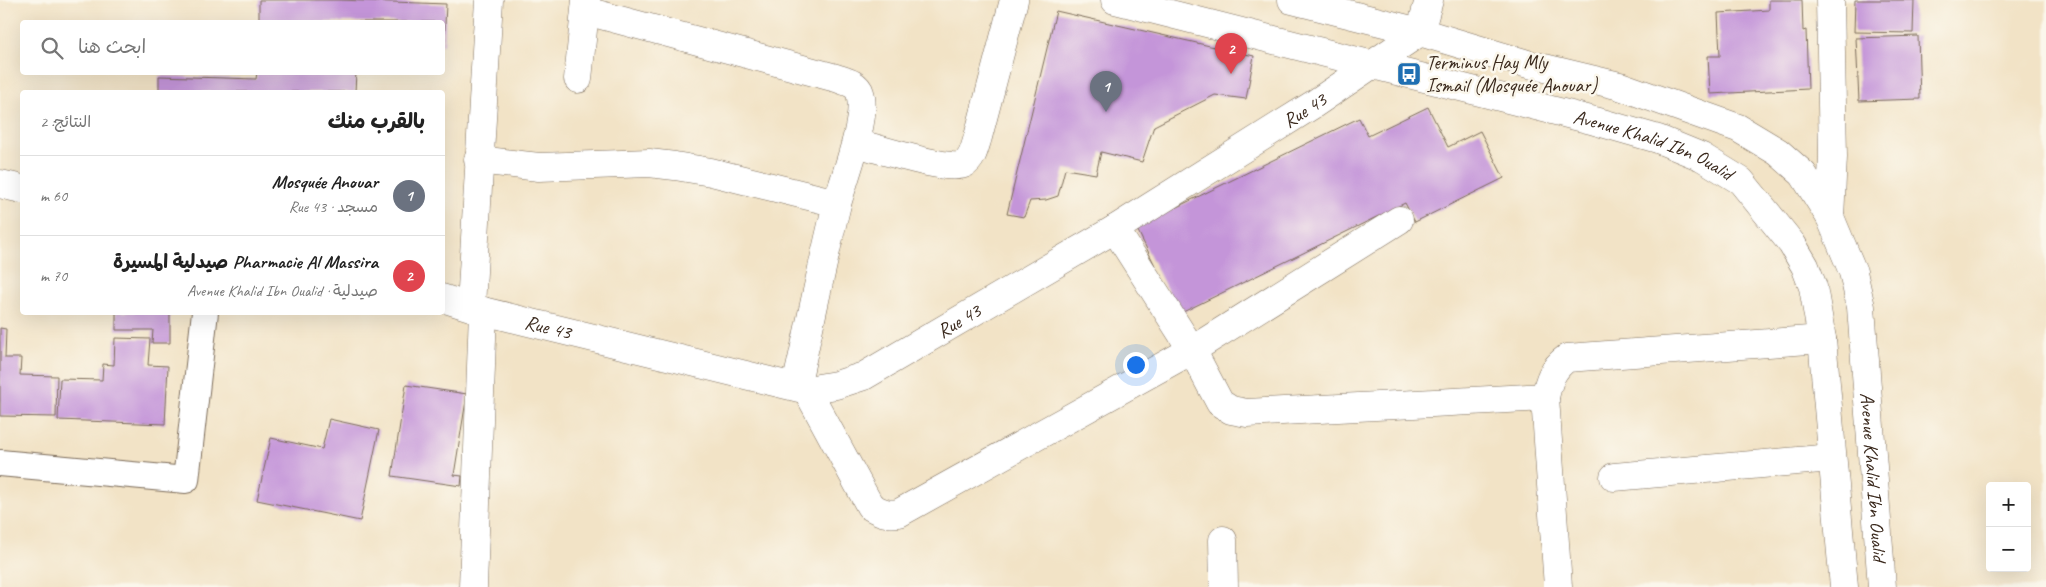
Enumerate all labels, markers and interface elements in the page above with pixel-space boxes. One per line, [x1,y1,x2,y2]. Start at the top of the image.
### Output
search box [20,20,445,75]
pin: 2 [1215,33,1247,74]
icon: search [38,34,66,62]
text: ابحث هنا [78,35,146,59]
place label: Terminus Hay Mly Ismail (Mosquée Anouar) [1426,50,1598,98]
bus stop icon: Terminus Hay Mly Ismail (Mosquée Anouar) [1396,61,1422,87]
pin: 1 [1090,71,1122,112]
street label: Rue 43 [1278,86,1333,133]
street label: Avenue Khalid Ibn Oualid [1571,104,1740,188]
text: بالقرب منك [328,108,425,134]
text: النتائج: 2 [40,112,91,132]
text: Mosquée Anouar [272,170,378,194]
text: 60 m [40,186,67,206]
text: 1 [405,186,413,206]
text: مسجد · Rue 43 [289,197,378,217]
text: Pharmacie Al Massira صيدلية المسيرة [113,250,378,274]
text: 70 m [40,266,67,286]
text: 2 [405,266,413,286]
text: صيدلية · Avenue Khalid Ibn Oualid [187,281,378,301]
street label: Rue 43 [932,297,987,344]
street label: Rue 43 [522,310,576,346]
your location [1123,352,1149,378]
street label: Avenue Khalid Ibn Oualid [1854,391,1892,565]
map controls [1986,482,2031,572]
button: + [1986,482,2031,527]
button: − [1986,527,2031,572]

